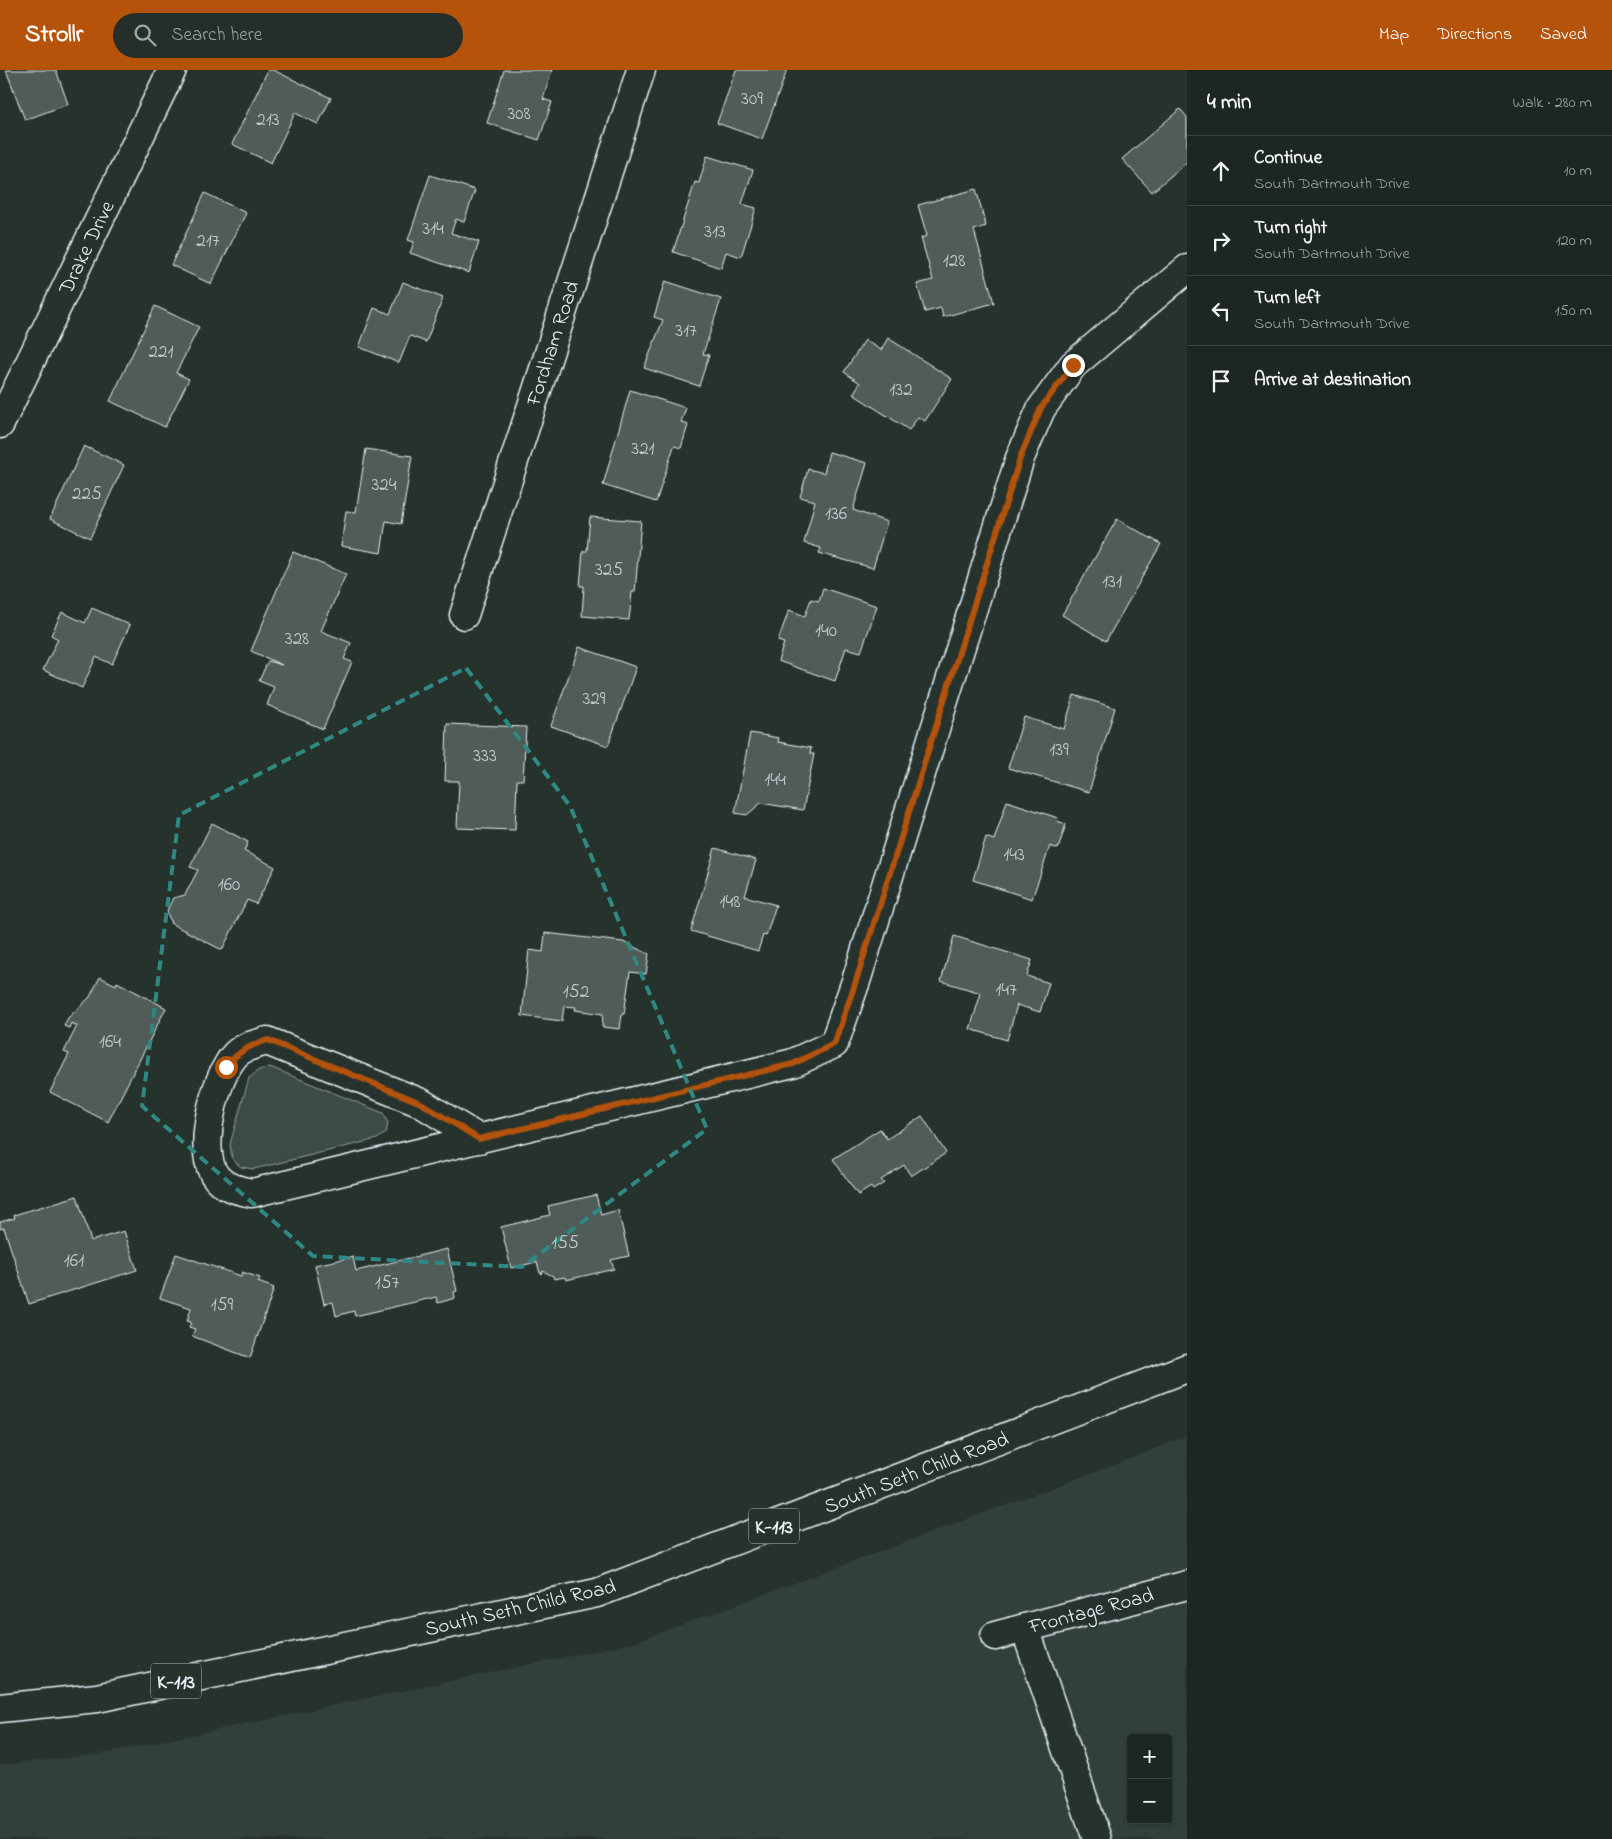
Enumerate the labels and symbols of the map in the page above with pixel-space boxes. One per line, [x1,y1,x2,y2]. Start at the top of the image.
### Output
house number: 309 [741,86,763,113]
house number: 308 [507,101,531,128]
house number: 213 [256,107,280,134]
street label: Drake Drive [52,195,124,301]
house number: 314 [422,216,444,243]
house number: 313 [704,219,726,246]
house number: 217 [196,228,220,255]
house number: 128 [943,248,965,275]
street label: Fordham Road [519,277,588,411]
house number: 317 [675,318,697,345]
house number: 221 [149,339,173,366]
route end [1062,354,1085,377]
house number: 132 [889,377,913,404]
house number: 321 [631,436,655,463]
house number: 324 [371,472,397,499]
house number: 225 [72,481,102,508]
house number: 136 [825,501,847,528]
house number: 325 [595,557,623,584]
house number: 131 [1102,569,1122,596]
house number: 140 [815,618,837,645]
house number: 328 [285,626,309,653]
house number: 329 [582,686,606,713]
house number: 139 [1049,737,1069,764]
house number: 333 [473,743,497,770]
house number: 144 [764,767,786,794]
house number: 143 [1003,842,1025,869]
house number: 160 [218,872,240,899]
house number: 148 [720,889,741,916]
house number: 147 [995,977,1017,1004]
house number: 152 [563,979,589,1006]
house number: 164 [99,1029,121,1056]
route start [215,1056,238,1079]
house number: 155 [551,1230,579,1257]
house number: 161 [64,1248,84,1275]
house number: 157 [375,1270,400,1297]
house number: 159 [211,1292,234,1319]
street label: South Seth Child Road [820,1425,1013,1523]
road number: K-113 [749,1508,799,1544]
street label: South Seth Child Road [422,1572,619,1646]
street label: Frontage Road [1025,1581,1158,1645]
road number: K-113 [151,1664,201,1698]

